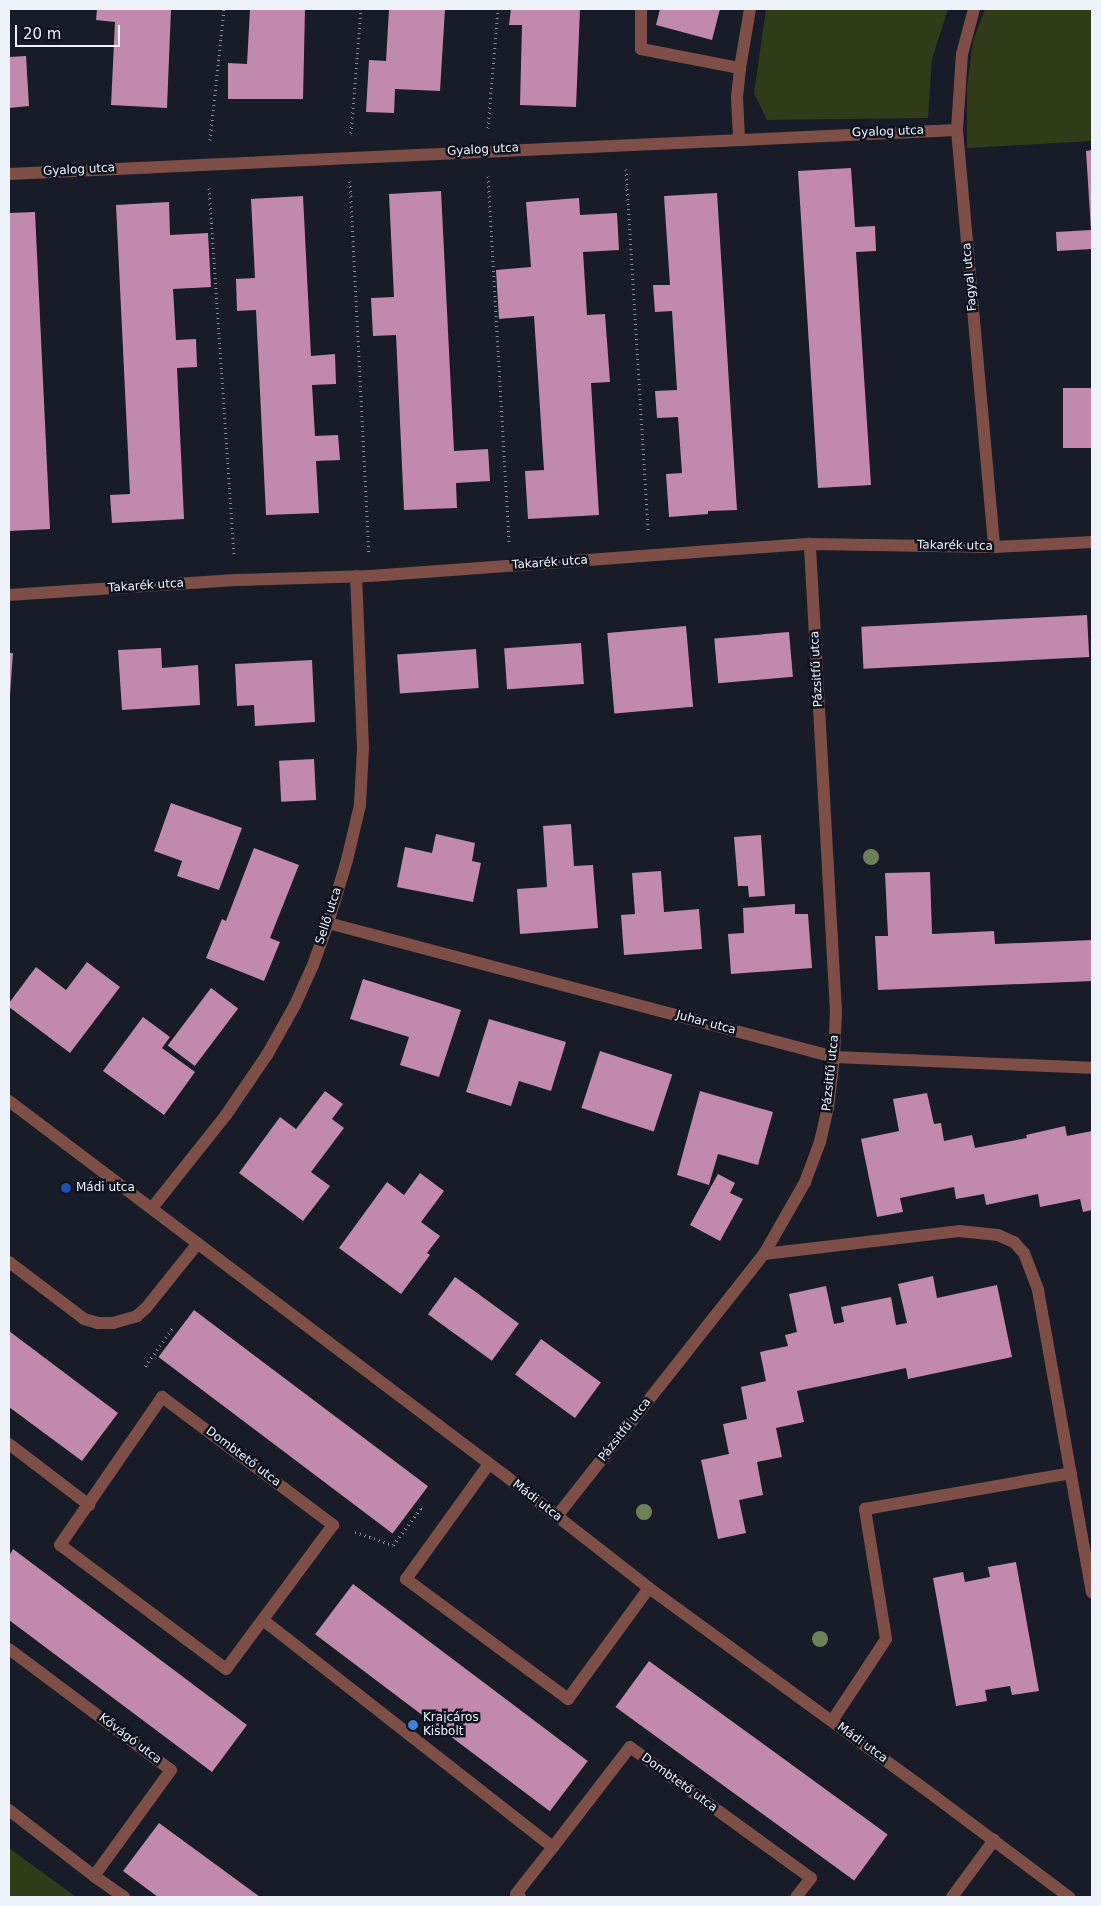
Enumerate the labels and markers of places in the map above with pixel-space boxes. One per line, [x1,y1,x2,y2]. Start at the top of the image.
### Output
place label: Mádi utca [76,1181,135,1195]
marker: Mádi utca [60,1182,72,1194]
place label: Krajcáros Kisbolt [423,1711,479,1739]
marker: Krajcáros Kisbolt [407,1719,419,1731]

